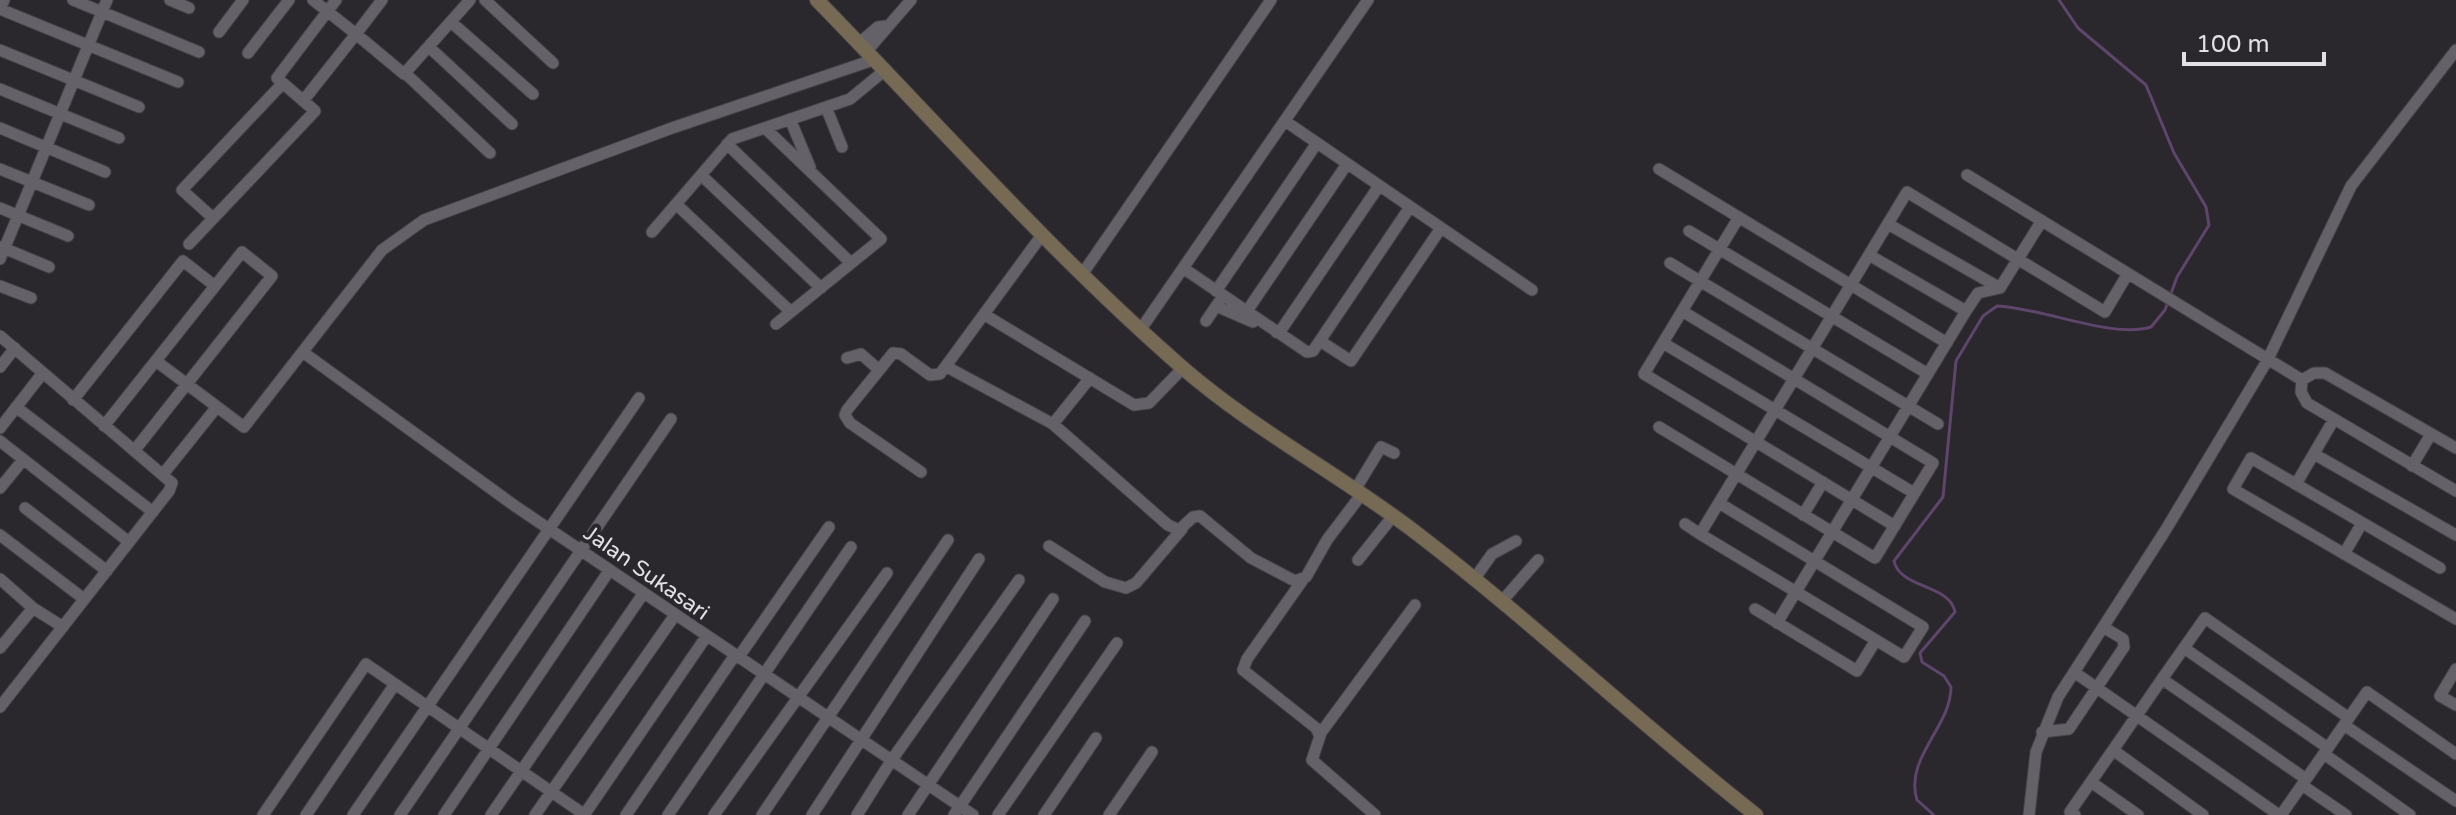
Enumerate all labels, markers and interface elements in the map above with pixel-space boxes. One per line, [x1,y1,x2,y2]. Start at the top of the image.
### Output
scale bar [2184,16,2324,66]
text: 100 m [2196,30,2270,59]
street label: Jalan Sukasari [579,520,714,626]

